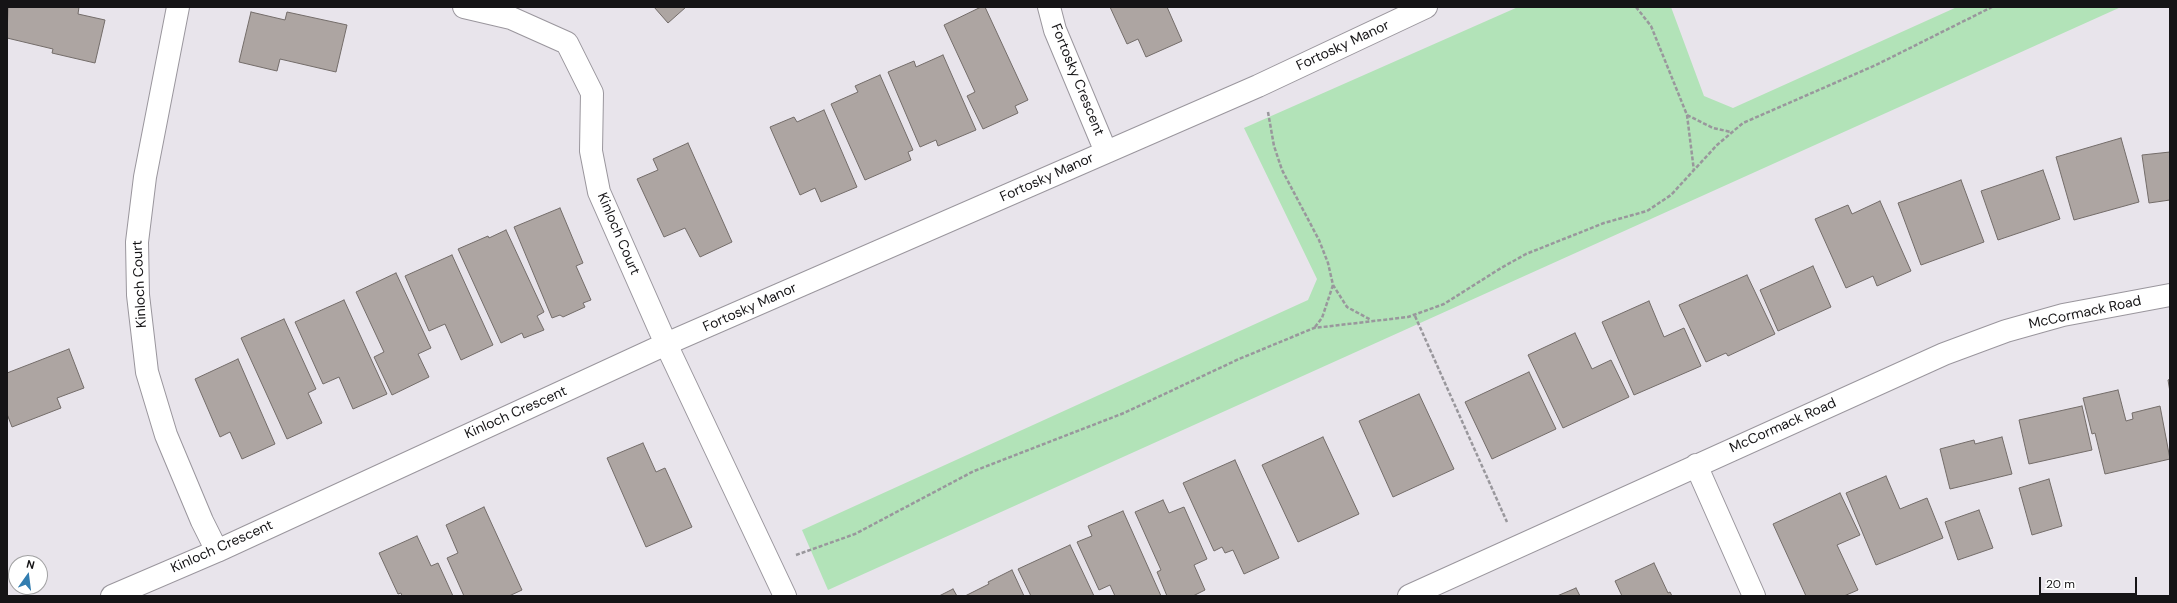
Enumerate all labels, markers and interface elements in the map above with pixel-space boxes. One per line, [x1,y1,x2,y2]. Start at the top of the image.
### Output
street label: Fortosky Manor [1294,17,1392,75]
street label: Fortosky Crescent [1047,22,1107,138]
street label: Fortosky Manor [998,150,1096,206]
street label: Kinloch Court [593,190,643,278]
street label: Kinloch Court [129,240,151,328]
street label: Fortosky Manor [701,280,799,336]
street label: McCormack Road [2027,293,2143,333]
street label: Kinloch Crescent [462,383,570,443]
street label: McCormack Road [1727,395,1839,457]
street label: Kinloch Crescent [168,517,276,577]
north arrow [8,555,48,595]
text: N [25,557,36,572]
scale bar [2041,569,2139,595]
text: 20 m [2046,576,2075,592]

